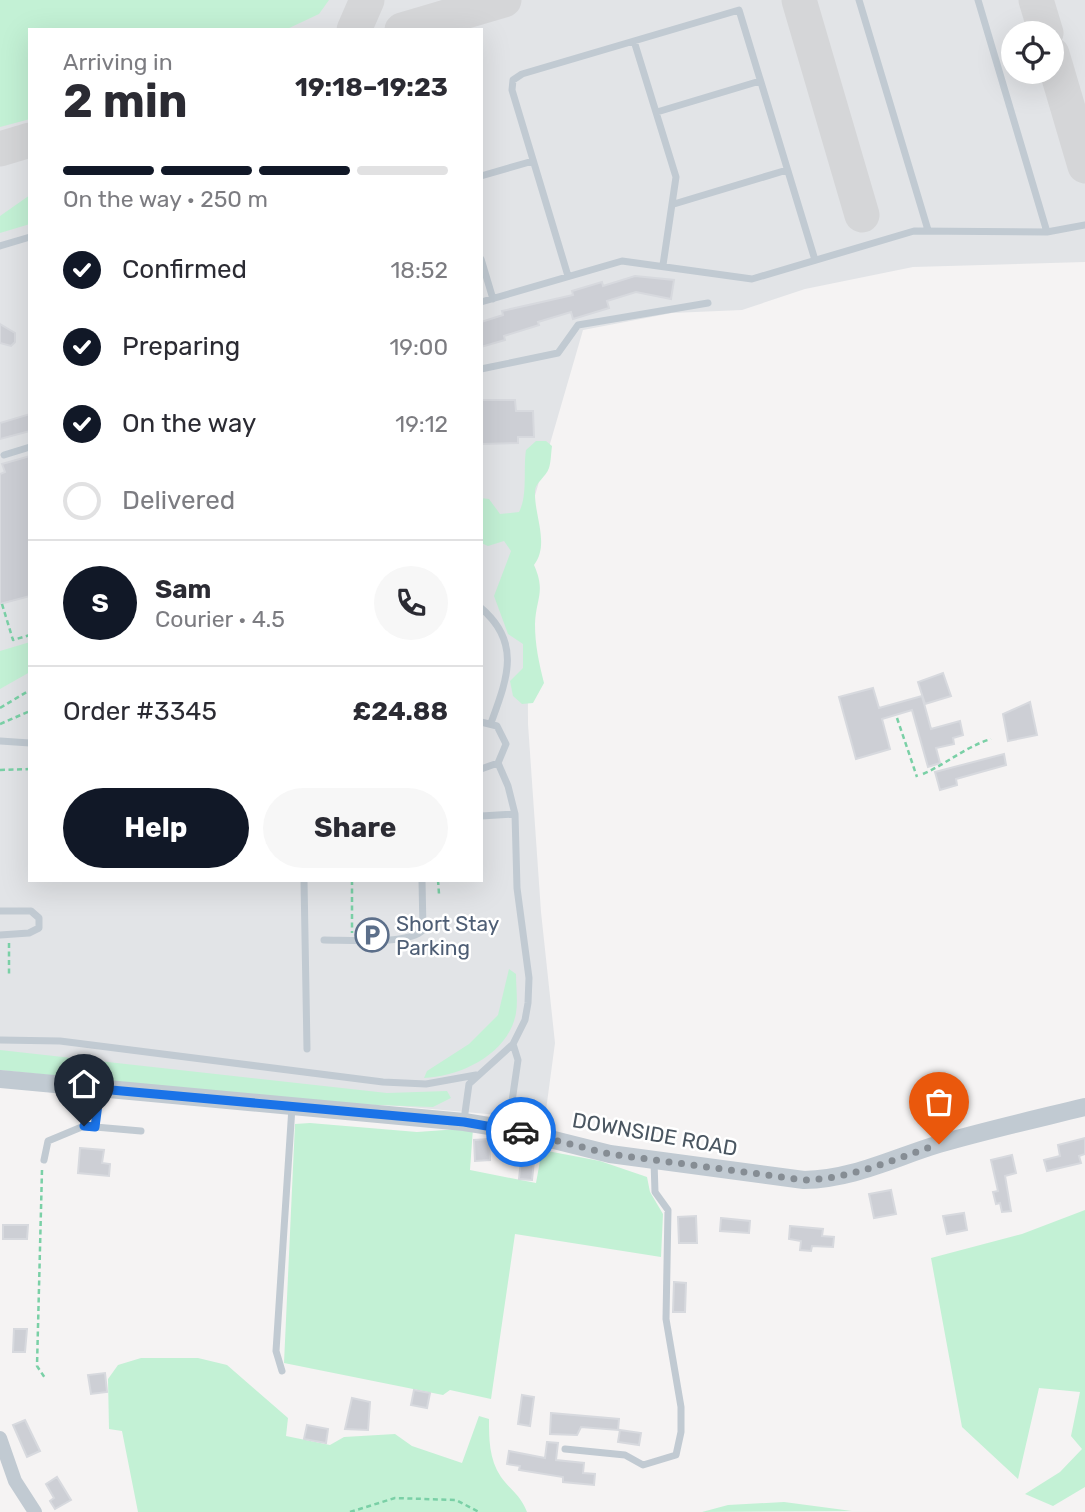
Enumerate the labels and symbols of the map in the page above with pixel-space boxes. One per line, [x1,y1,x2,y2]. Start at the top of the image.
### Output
place label: Short Stay Parking [396,911,500,960]
parking icon: Short Stay Parking [353,916,391,954]
pin [54,1054,114,1126]
pin [909,1072,969,1144]
courier [486,1097,556,1167]
street label: DOWNSIDE ROAD [570,1107,740,1161]

